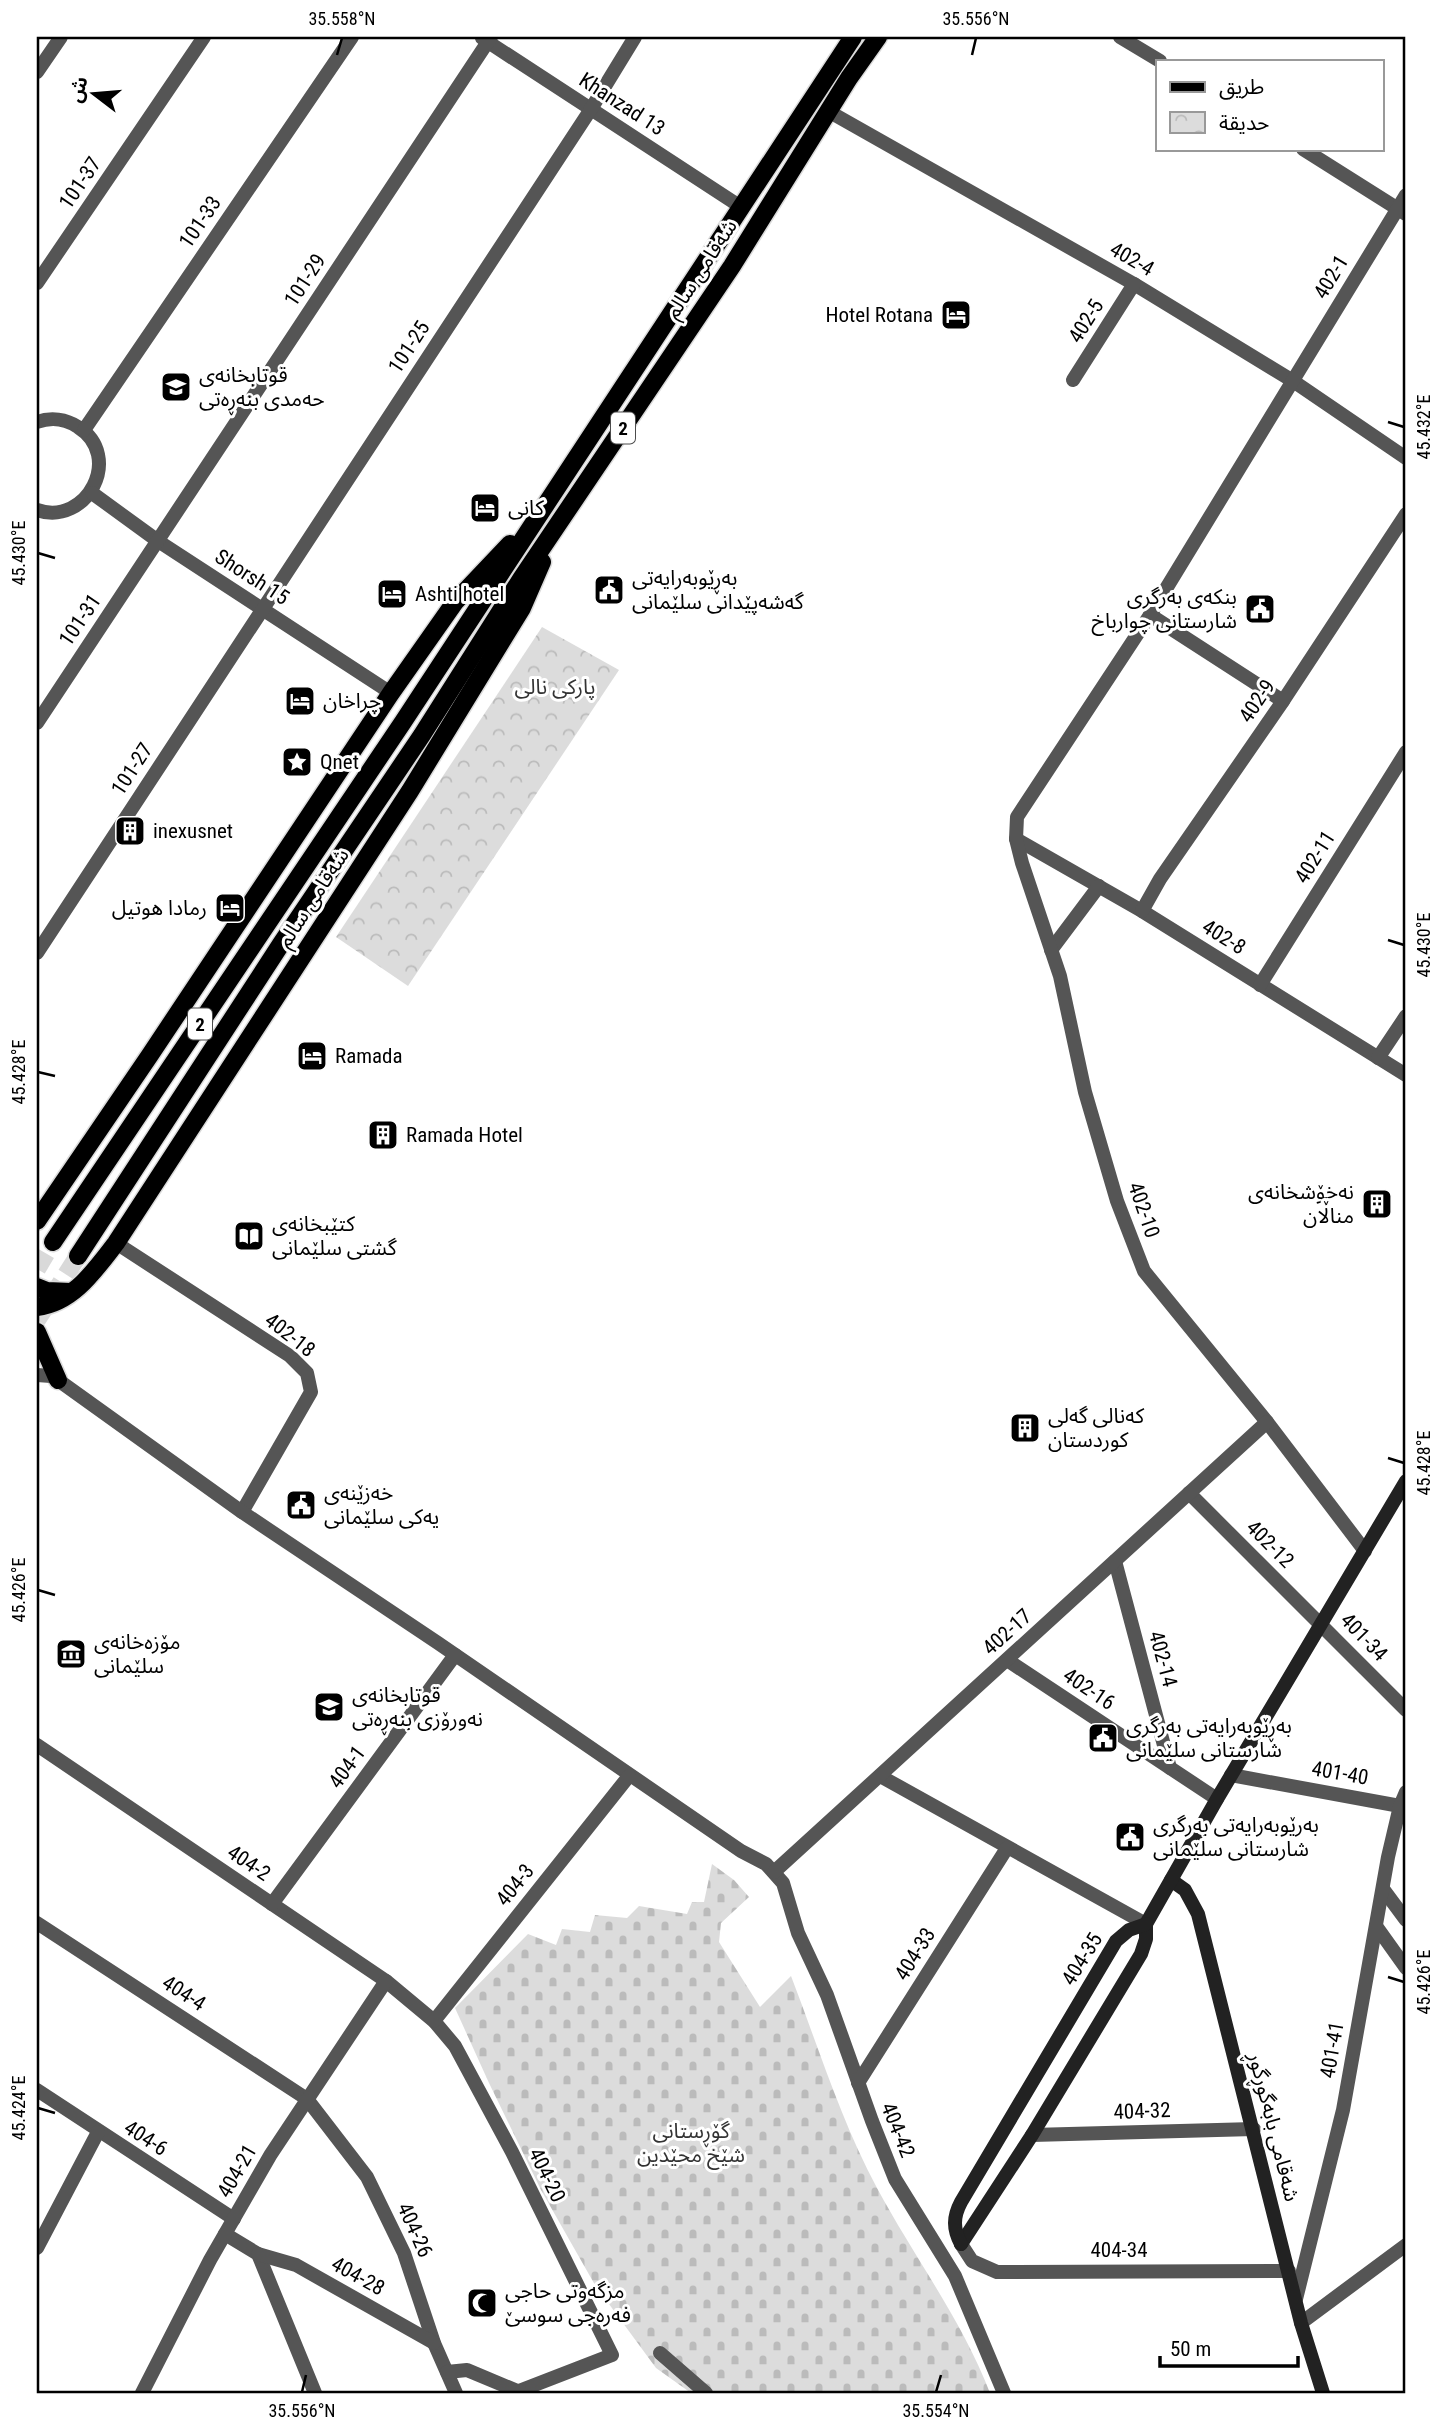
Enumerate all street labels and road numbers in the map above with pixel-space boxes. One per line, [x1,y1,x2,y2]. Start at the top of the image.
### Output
street label: Khanzad 13 [575,67,669,141]
street label: 101-37 [54,153,106,213]
street label: 101-33 [174,192,226,252]
street label: شەقامی سالم [660,215,744,325]
street label: 402-4 [1106,237,1158,281]
street label: 101-29 [279,250,331,310]
street label: 402-1 [1309,251,1353,303]
street label: 402-5 [1063,295,1109,347]
street label: 101-25 [383,317,435,377]
road number: 2 [611,412,635,444]
street label: Shorsh 15 [211,544,293,610]
street label: 101-31 [54,590,106,650]
street label: 402-9 [1234,675,1280,727]
street label: 101-27 [106,739,158,799]
street label: 402-11 [1290,826,1340,888]
street label: شەقامی سالم [272,844,356,954]
street label: 402-8 [1198,914,1250,960]
road number: 2 [188,1008,212,1040]
street label: 402-10 [1123,1179,1165,1241]
street label: 402-18 [260,1308,320,1362]
street label: 402-12 [1241,1515,1299,1573]
street label: 402-17 [978,1604,1036,1660]
street label: 401-34 [1336,1608,1392,1666]
street label: 402-14 [1144,1628,1182,1690]
street label: 402-16 [1059,1663,1119,1715]
street label: 404-1 [324,1741,370,1793]
street label: 401-40 [1310,1756,1370,1790]
street label: 404-2 [223,1840,275,1886]
street label: 404-3 [491,1859,539,1911]
street label: 404-33 [890,1923,940,1985]
street label: 404-35 [1057,1928,1107,1990]
street label: 404-4 [158,1970,210,2016]
street label: 401-41 [1315,2020,1349,2080]
street label: شەقامی بابەگوڕگوڕ [1238,2049,1304,2205]
street label: 404-32 [1113,2098,1171,2124]
street label: 404-42 [876,2099,920,2161]
street label: 404-6 [120,2115,172,2161]
street label: 404-21 [212,2140,262,2202]
street label: 404-20 [524,2144,570,2206]
street label: 404-26 [392,2199,438,2261]
street label: 404-34 [1090,2238,1148,2262]
street label: 404-28 [327,2252,389,2300]

